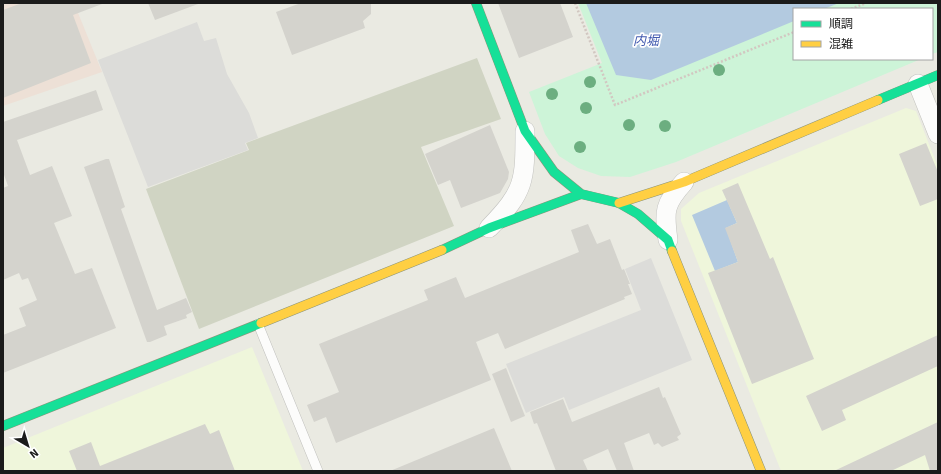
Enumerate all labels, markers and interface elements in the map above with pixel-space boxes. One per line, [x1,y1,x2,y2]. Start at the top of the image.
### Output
legend [793,8,933,60]
text: 順調 [829,17,853,32]
water label: 内堀 [633,33,661,49]
text: 混雑 [829,37,853,52]
north arrow [8,426,48,466]
text: N [27,446,41,461]

